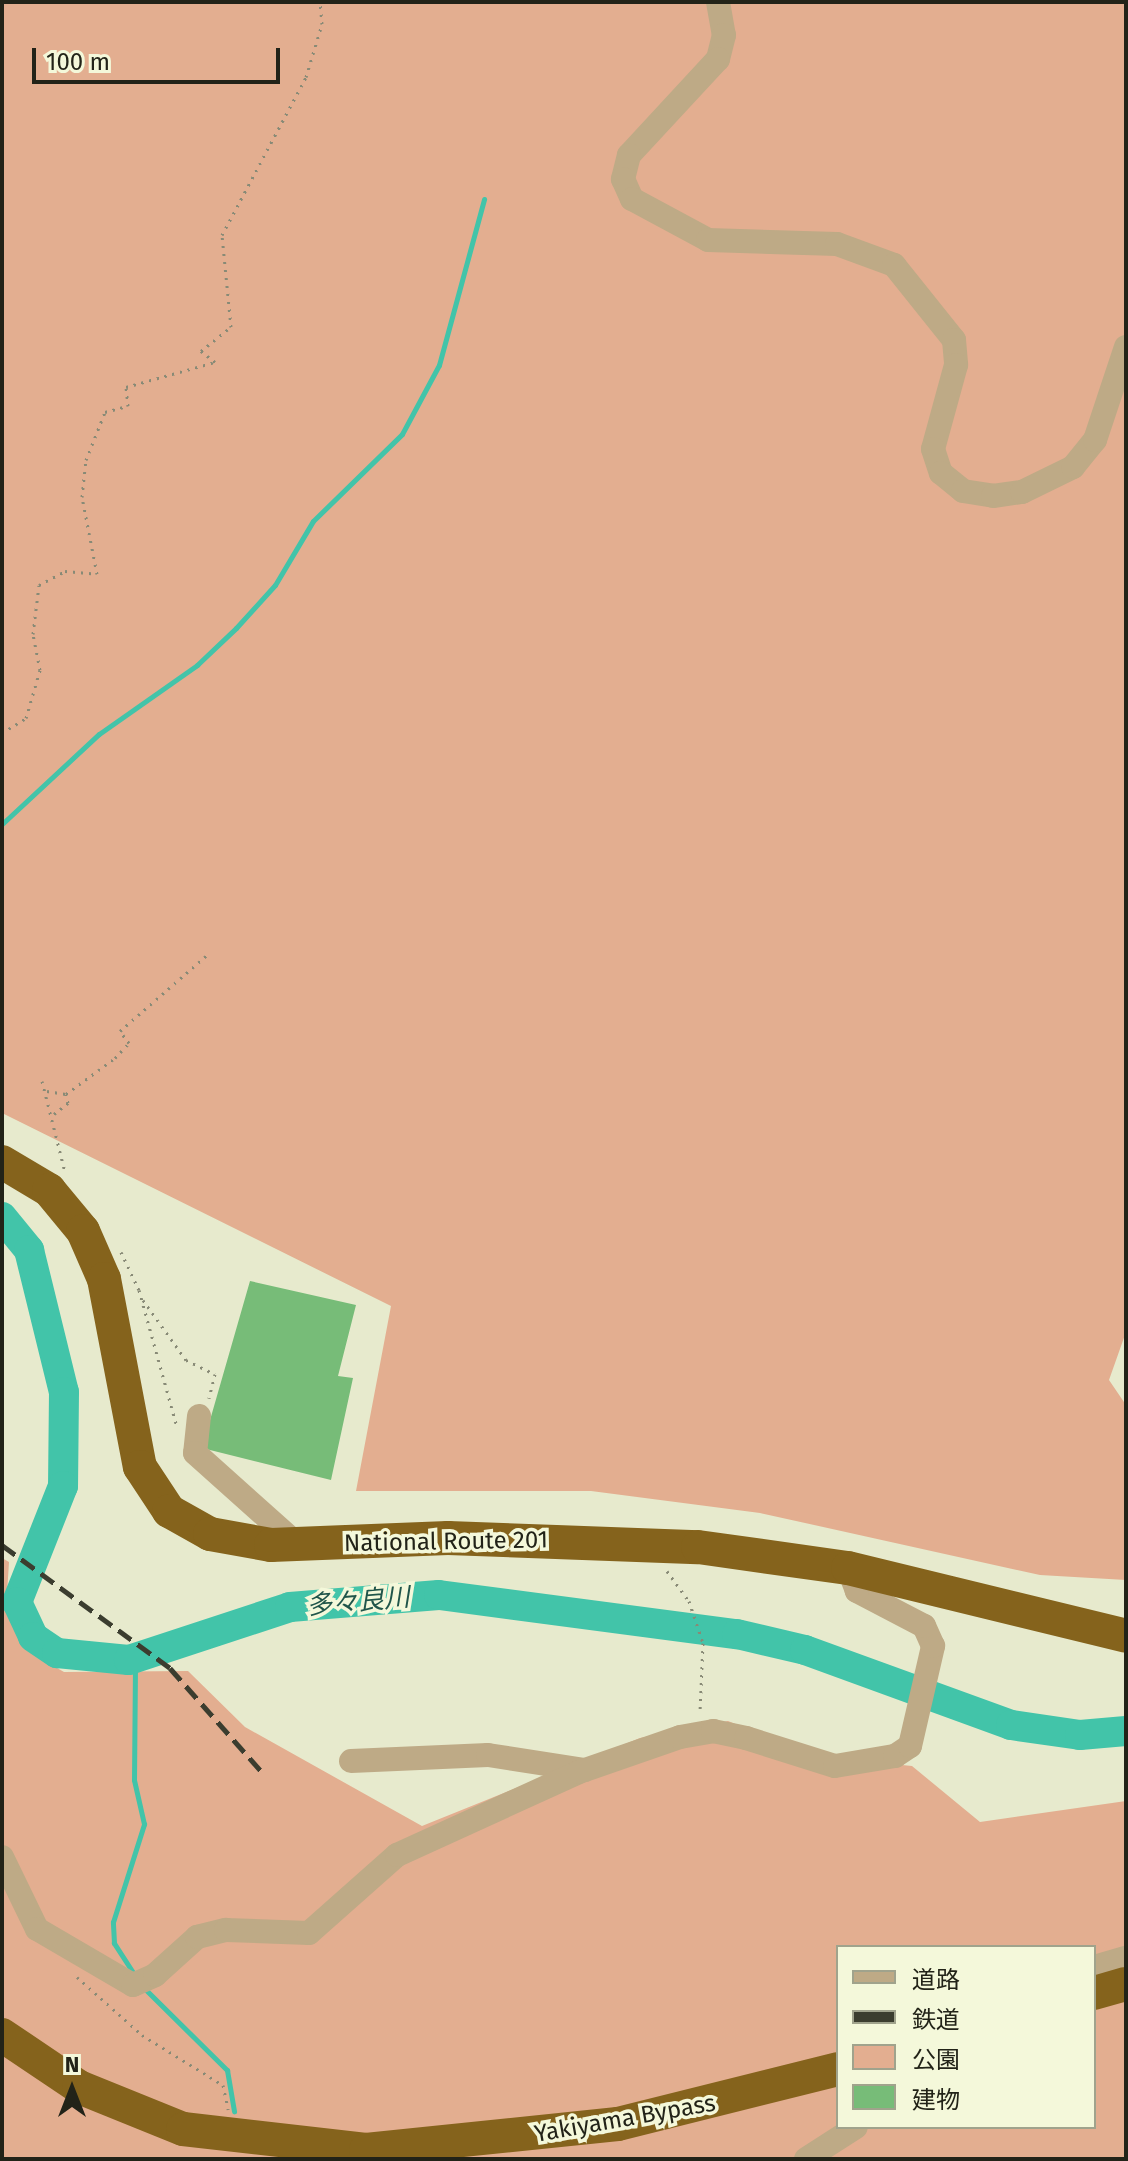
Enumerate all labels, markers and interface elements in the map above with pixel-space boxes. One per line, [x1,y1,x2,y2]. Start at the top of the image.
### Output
scale bar [36,32,284,82]
text: 100 m [46,48,110,76]
street label: National Route 201 [344,1526,548,1558]
water label: 多々良川 [305,1582,411,1622]
legend [836,1945,1096,2129]
text: 道路 [912,1966,960,1994]
text: 鉄道 [912,2006,960,2034]
text: 公園 [912,2046,960,2074]
north arrow [32,2049,112,2129]
text: N [65,2051,79,2078]
text: 建物 [912,2086,960,2114]
street label: Yakiyama Bypass [532,2089,718,2149]

